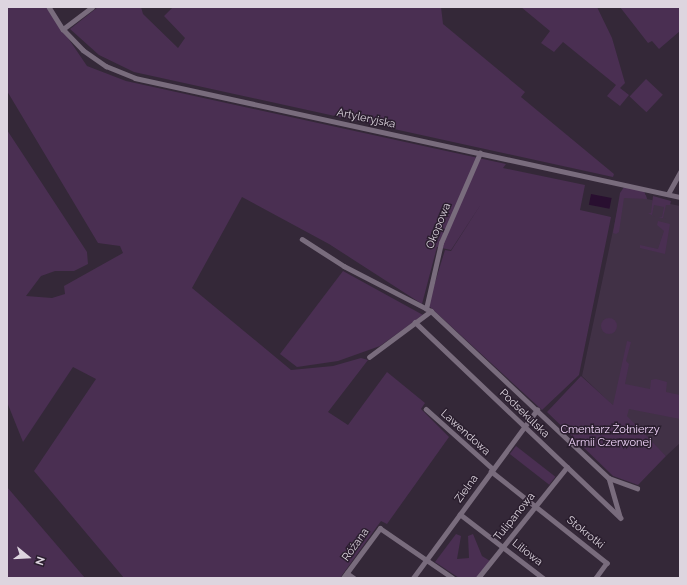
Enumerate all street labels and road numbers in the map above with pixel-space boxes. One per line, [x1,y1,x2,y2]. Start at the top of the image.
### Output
street label: Artyleryjska [335,106,397,132]
street label: Okopowa [424,201,454,251]
street label: Podsekulska [496,387,552,441]
street label: Lawendowa [438,407,492,459]
street label: Zielna [452,473,482,505]
street label: Tulipanowa [492,490,538,544]
street label: Stokrotki [564,514,606,552]
street label: Różana [340,526,372,564]
street label: Liliowa [509,537,545,569]

